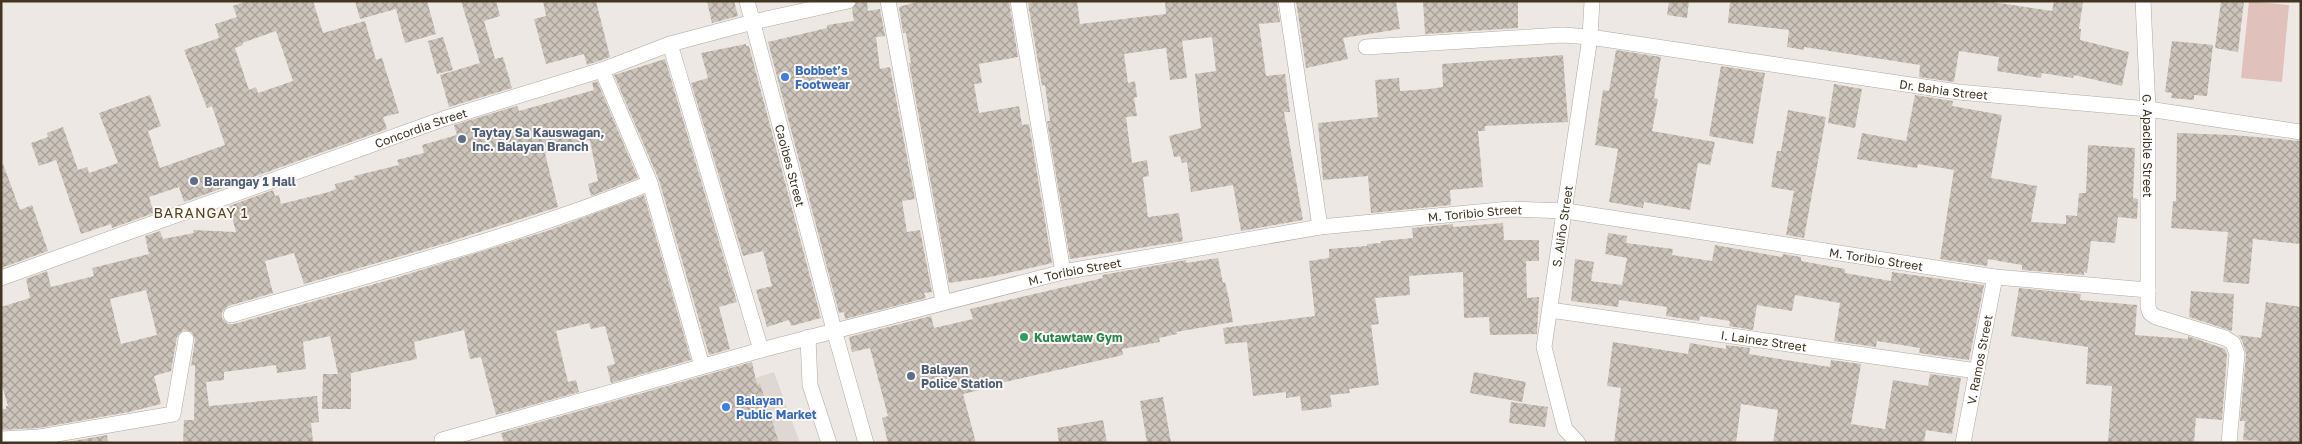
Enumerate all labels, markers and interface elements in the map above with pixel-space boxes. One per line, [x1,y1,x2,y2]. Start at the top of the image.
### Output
place label: Bobbet’s Footwear [795,63,850,92]
marker: Bobbet’s Footwear [779,71,791,83]
street label: Dr. Bahia Street [1898,76,1989,102]
street label: G. Apacible Street [2140,94,2156,198]
street label: Concordia Street [372,104,469,151]
street label: Caoibes Street [772,122,809,208]
place label: Taytay Sa Kauswagan, Inc. Balayan Branch [472,125,604,154]
marker: Taytay Sa Kauswagan, Inc. Balayan Branch [456,133,468,145]
place label: Barangay 1 Hall [204,174,296,189]
marker: Barangay 1 Hall [188,175,200,187]
street label: S. Aliño Street [1548,184,1575,268]
street label: M. Toribio Street [1427,201,1523,224]
district label: BARANGAY 1 [154,204,248,221]
street label: M. Toribio Street [1828,244,1924,273]
street label: M. Toribio Street [1026,254,1123,288]
street label: V. Ramos Street [1963,313,1995,406]
street label: I. Lainez Street [1720,327,1808,354]
place label: Kutawtaw Gym [1034,330,1123,345]
marker: Kutawtaw Gym [1018,331,1030,343]
place label: Balayan Police Station [921,362,1003,391]
marker: Balayan Police Station [905,370,917,382]
place label: Balayan Public Market [736,393,817,422]
marker: Balayan Public Market [720,401,732,413]

